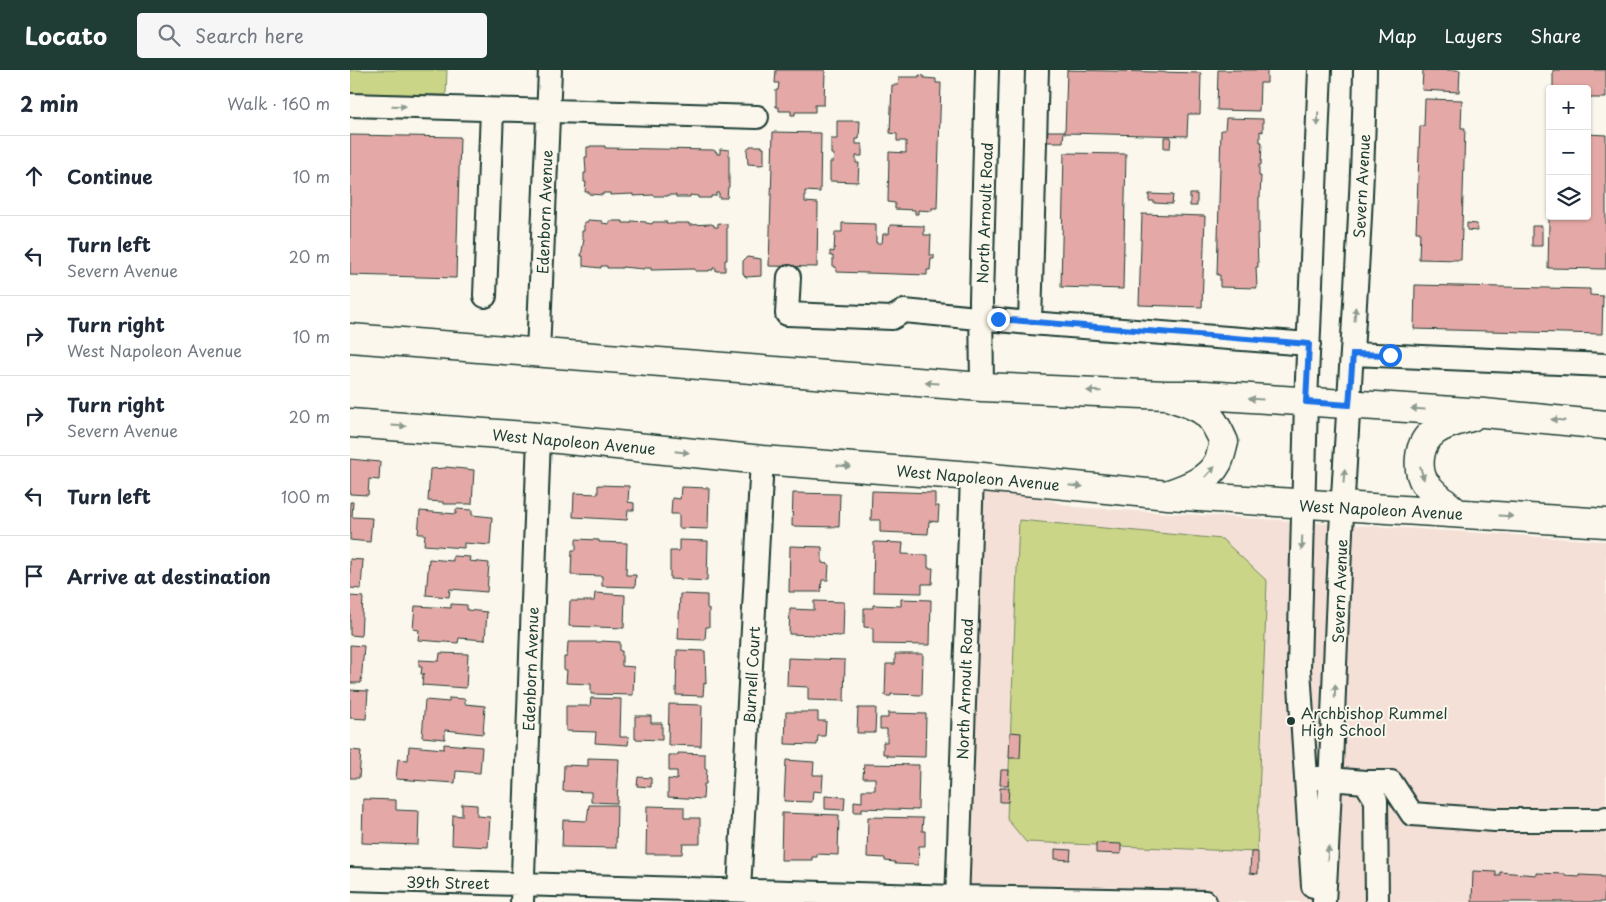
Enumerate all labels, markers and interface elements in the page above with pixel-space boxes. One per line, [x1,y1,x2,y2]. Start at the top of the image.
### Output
search box [137,13,487,58]
text: Locato [25,17,107,53]
icon: search [155,21,183,49]
text: Search here [195,21,304,49]
text: Map [1378,22,1417,49]
text: Layers [1445,22,1502,49]
text: Share [1530,22,1581,49]
map controls [1546,85,1591,220]
button: + [1546,85,1591,130]
text: 2 min [20,87,79,119]
text: Walk · 160 m [227,91,330,115]
one-way arrow [391,103,407,111]
one-way arrow [1314,111,1322,127]
button: − [1546,130,1591,175]
street label: Severn Avenue [1347,133,1375,239]
street label: North Arnoult Road [970,142,998,284]
street label: Edenborn Avenue [530,149,558,275]
icon: ahead [20,162,48,190]
text: Continue [67,162,153,190]
text: 10 m [293,164,330,188]
button: layers [1546,175,1591,220]
text: Turn left [67,230,151,258]
icon: left [20,242,48,270]
text: 20 m [289,244,330,268]
text: Severn Avenue [67,258,178,282]
one-way arrow [1351,306,1359,322]
route end [987,308,1010,331]
text: Turn right [67,310,165,338]
icon: right [20,322,48,350]
text: 10 m [293,324,330,348]
text: West Napoleon Avenue [67,338,242,362]
route start [1379,344,1402,367]
one-way arrow [923,378,939,386]
one-way arrow [1086,387,1102,395]
text: Turn right [67,390,165,418]
one-way arrow [1248,394,1264,402]
icon: right [20,402,48,430]
text: 20 m [289,404,330,428]
one-way arrow [1410,405,1426,413]
one-way arrow [1549,416,1565,424]
text: Severn Avenue [67,418,178,442]
street label: West Napoleon Avenue [491,422,657,460]
one-way arrow [391,423,407,431]
one-way arrow [675,448,691,456]
street label: West Napoleon Avenue [895,458,1061,496]
one-way arrow [837,463,853,471]
one-way arrow [1204,466,1216,478]
one-way arrow [1418,466,1426,481]
one-way arrow [1340,468,1348,484]
icon: left [20,482,48,510]
text: Turn left [67,482,151,510]
one-way arrow [1068,482,1084,490]
text: 100 m [281,484,330,508]
street label: West Napoleon Avenue [1298,493,1464,525]
one-way arrow [1498,513,1514,521]
one-way arrow [1297,536,1305,552]
street label: Severn Avenue [1326,539,1352,643]
icon: arrive [20,562,48,590]
text: Arrive at destination [67,562,271,590]
street label: Edenborn Avenue [516,606,544,732]
street label: North Arnoult Road [950,618,978,760]
street label: Burnell Court [737,626,765,724]
one-way arrow [1331,683,1339,699]
place label: Archbishop Rummel High School [1301,701,1448,741]
marker: Archbishop Rummel High School [1285,715,1297,727]
one-way arrow [1324,845,1332,861]
street label: 39th Street [406,870,490,894]

